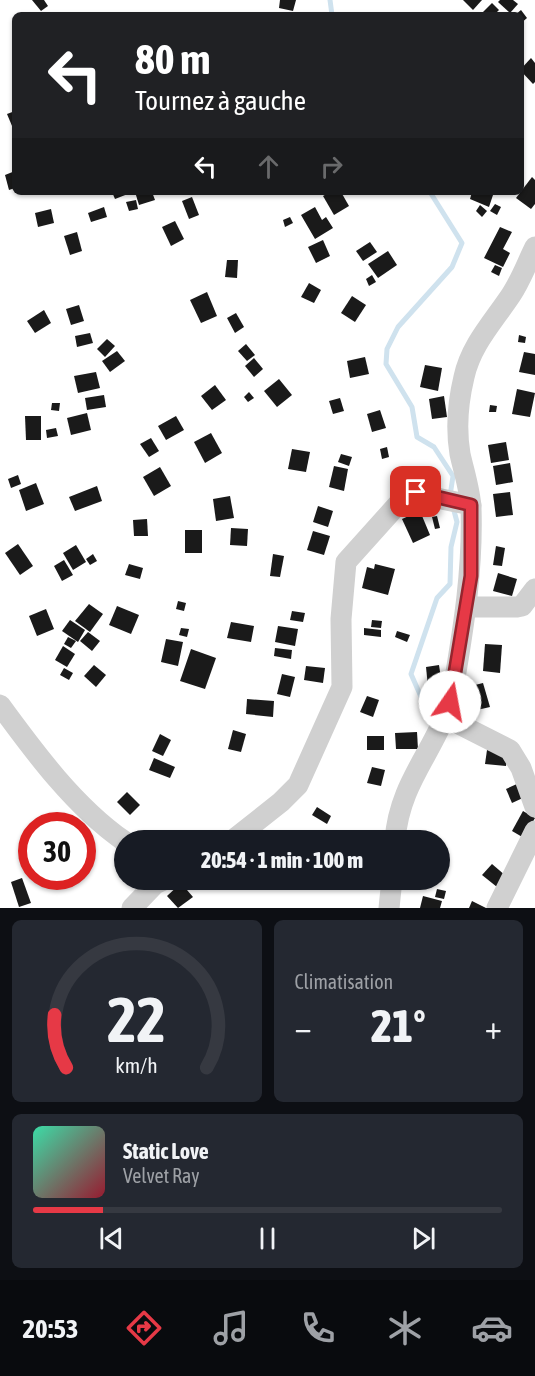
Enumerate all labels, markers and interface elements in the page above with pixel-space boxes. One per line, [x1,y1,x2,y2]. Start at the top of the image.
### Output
text: 80 m [135,35,210,83]
icon: left [36,36,114,114]
text: Tournez à gauche [135,85,306,116]
icon: left [189,150,222,183]
icon: ahead [252,150,285,183]
icon: right [315,150,348,183]
pin [390,466,441,517]
icon: arrive [399,475,432,508]
position arrow [418,670,482,734]
speed limit sign: 30 [18,812,96,890]
text: 20:54 · 1 min · 100 m [201,847,363,873]
text: Climatisation [295,970,393,993]
text: 22 [107,984,166,1055]
text: 21° [371,1000,426,1052]
text: − [295,1008,312,1046]
text: + [485,1008,502,1046]
text: km/h [115,1053,158,1078]
text: Static Love [123,1138,209,1164]
text: Velvet Ray [123,1164,200,1187]
icon: previous [95,1222,128,1255]
icon: pause [251,1222,284,1255]
icon: next [407,1222,440,1255]
icon: directions [123,1307,165,1349]
icon: music [210,1307,252,1349]
icon: phone [297,1307,339,1349]
icon: climate [384,1307,426,1349]
icon: car [471,1307,513,1349]
text: 20:53 [22,1313,79,1344]

